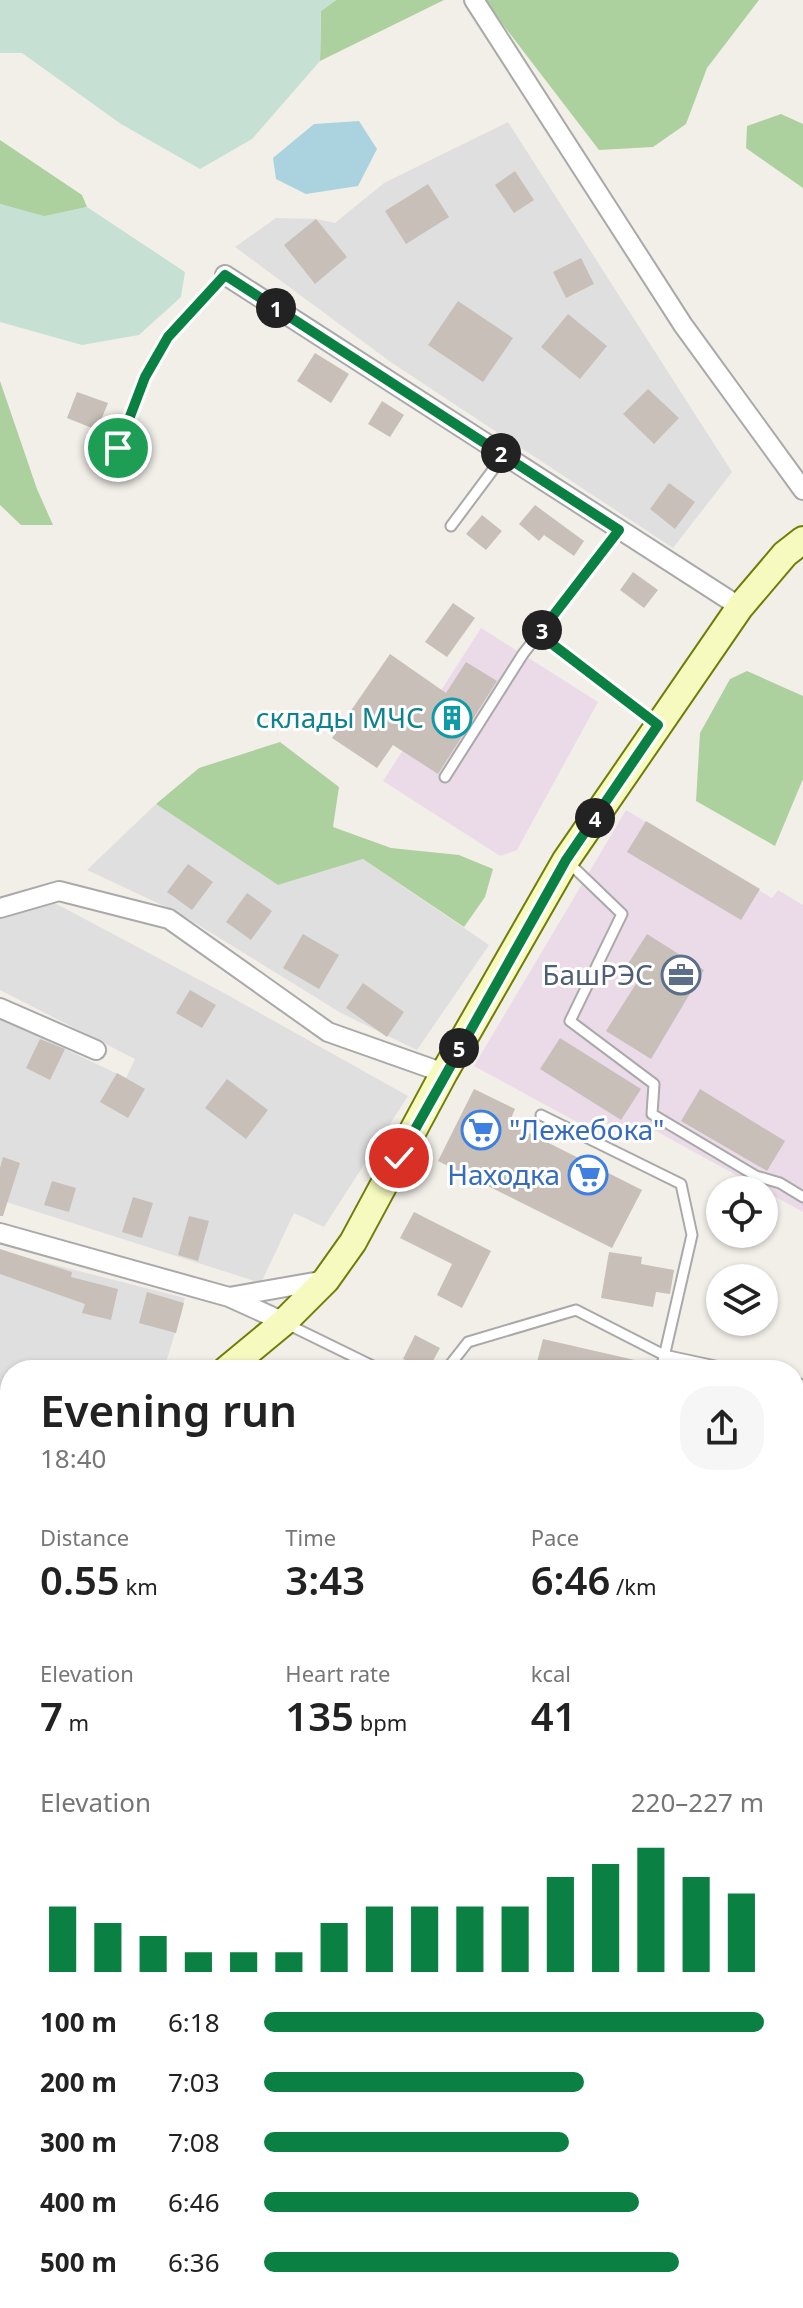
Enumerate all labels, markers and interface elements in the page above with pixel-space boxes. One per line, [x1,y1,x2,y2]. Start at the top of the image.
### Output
pin: 1 [256,288,296,328]
text: 1 [270,293,282,323]
pin [84,414,152,482]
icon: arrive [96,426,140,470]
pin: 2 [481,433,521,473]
text: 2 [495,438,507,468]
pin: 3 [522,610,562,650]
text: 3 [536,615,548,645]
building icon: склады МЧС [431,697,473,739]
place label: склады МЧС [256,698,424,736]
pin: 4 [575,798,615,838]
text: 4 [589,803,601,833]
office icon: БашРЭС [660,954,702,996]
place label: БашРЭС [542,955,653,993]
pin: 5 [439,1028,479,1068]
text: 5 [453,1033,465,1063]
supermarket icon: "Лежебока" [460,1109,502,1151]
place label: "Лежебока" [509,1110,665,1148]
pin [365,1124,433,1192]
icon: check [377,1136,421,1180]
supermarket icon: Находка [567,1154,609,1196]
place label: Находка [447,1155,560,1193]
map controls [706,1176,778,1336]
button: locate [706,1176,778,1248]
button: layers [706,1264,778,1336]
text: Evening run [40,1380,297,1440]
button: share [680,1386,764,1470]
text: 18:40 [40,1440,106,1476]
text: Distance [40,1522,129,1552]
text: Time [285,1522,336,1552]
text: Pace [531,1522,579,1552]
text: 0.55 [40,1552,120,1607]
text: 3:43 [285,1552,365,1607]
text: 6:46 [531,1552,610,1607]
text: km [120,1571,158,1601]
text: /km [610,1571,657,1601]
text: Elevation [40,1658,134,1688]
text: Heart rate [285,1658,390,1688]
text: kcal [531,1658,571,1688]
text: 7 [40,1688,63,1743]
text: 135 [285,1688,354,1743]
text: 41 [531,1688,576,1743]
text: m [63,1707,89,1737]
text: bpm [354,1707,407,1737]
text: Elevation [40,1784,151,1820]
text: 220–227 m [631,1784,764,1820]
text: 100 m [40,2004,117,2040]
text: 6:18 [168,2004,220,2040]
text: 200 m [40,2064,117,2100]
text: 7:03 [168,2064,220,2100]
text: 300 m [40,2124,117,2160]
text: 7:08 [168,2124,220,2160]
text: 400 m [40,2184,117,2220]
text: 6:46 [168,2184,220,2220]
text: 500 m [40,2244,117,2280]
text: 6:36 [168,2244,220,2280]

